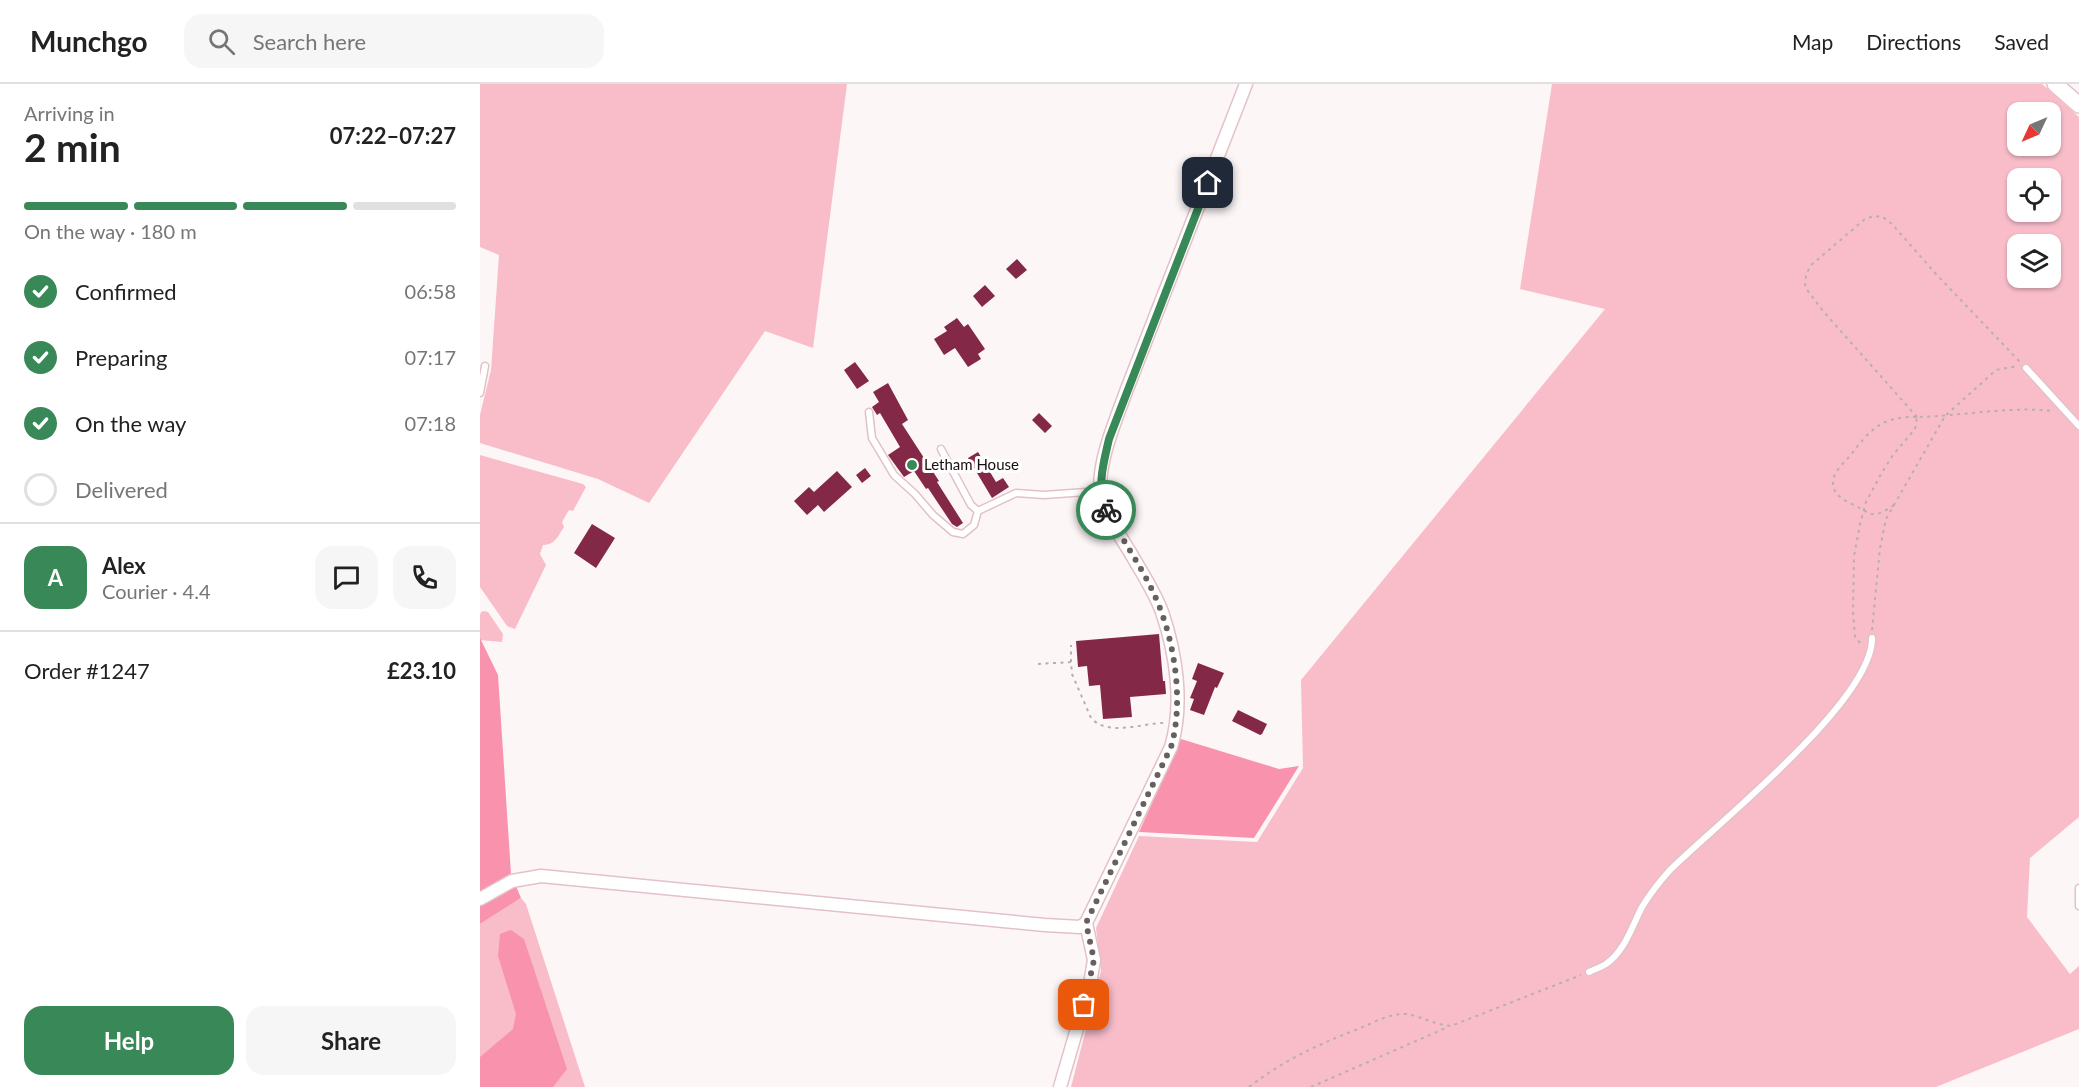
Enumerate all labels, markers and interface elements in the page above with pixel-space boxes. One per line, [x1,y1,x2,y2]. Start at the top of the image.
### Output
search box [184,14,604,68]
text: Munchgo [30,24,148,58]
icon: search [205,25,238,58]
text: Search here [253,28,366,55]
text: Map [1792,29,1833,54]
text: Directions [1866,29,1961,54]
text: Saved [1994,29,2049,54]
text: Arriving in [24,101,115,125]
north arrow [2007,102,2061,156]
map controls [2007,102,2061,288]
text: 07:22–07:27 [330,122,456,149]
text: 2 min [24,124,121,170]
pin [1182,157,1233,208]
icon: home [1191,166,1224,199]
button: locate [2007,168,2061,222]
text: On the way · 180 m [24,219,197,243]
button: layers [2007,234,2061,288]
icon: check [24,275,57,308]
text: Confirmed [75,278,177,305]
text: 06:58 [405,279,456,303]
icon: check [24,341,57,374]
text: Preparing [75,344,167,371]
text: 07:17 [405,345,456,369]
icon: check [24,407,57,440]
text: On the way [75,410,186,437]
text: 07:18 [405,411,456,435]
place label: Letham House [924,455,1019,473]
marker: Letham House [905,458,919,472]
text: Delivered [75,476,168,503]
courier [1076,480,1136,540]
icon: bike [1090,494,1123,527]
button: chat [315,546,378,609]
button: phone [393,546,456,609]
text: Alex [102,552,146,579]
text: A [48,564,63,591]
text: Courier · 4.4 [102,579,211,603]
text: Order #1247 [24,657,150,684]
text: £23.10 [387,657,456,684]
pin [1058,979,1109,1030]
icon: bag [1067,988,1100,1021]
button: Help [24,1006,234,1075]
button: Share [246,1006,456,1075]

